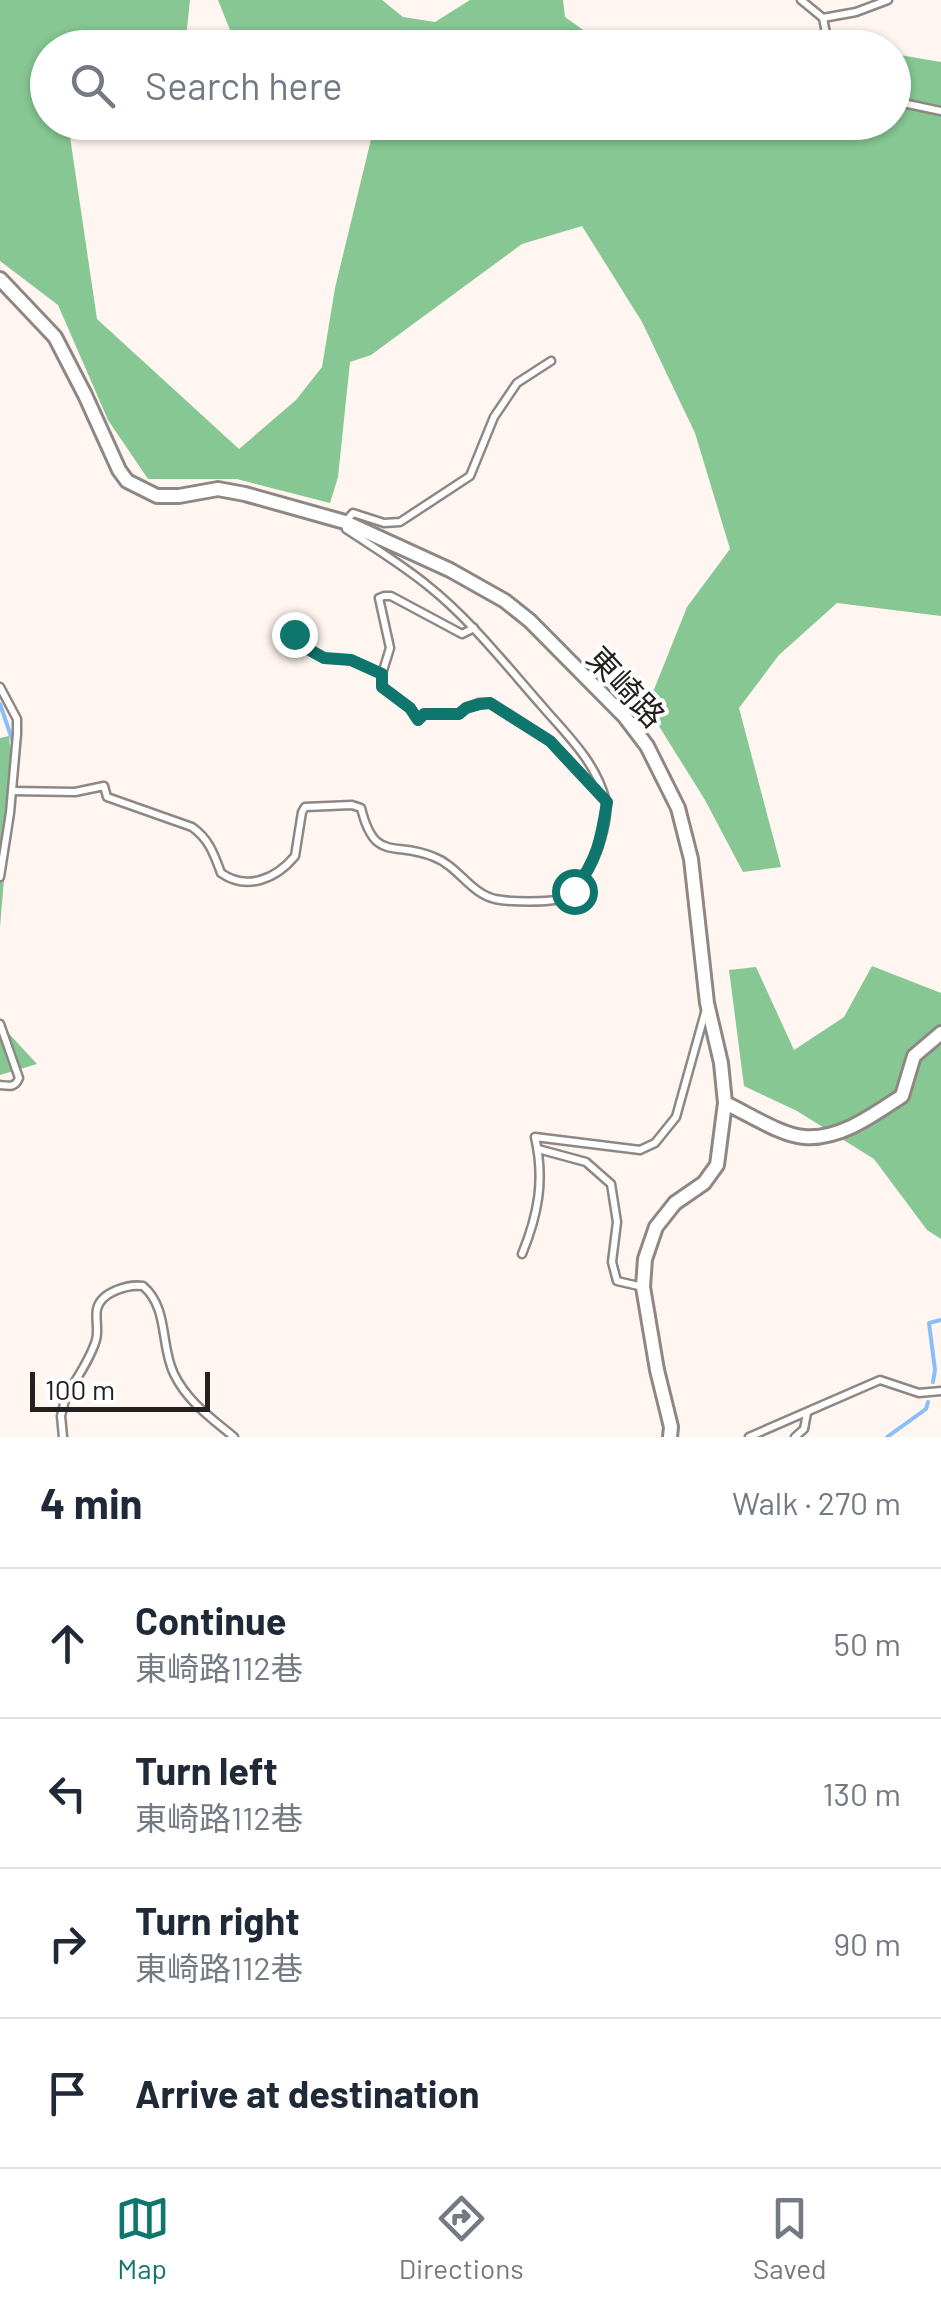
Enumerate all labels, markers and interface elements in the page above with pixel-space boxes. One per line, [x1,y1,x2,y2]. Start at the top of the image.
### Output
search box [30,30,911,140]
icon: search [65,58,120,113]
text: Search here [145,62,343,108]
route end [272,612,318,658]
street label: 東崎路 [580,638,674,734]
route start [552,869,598,915]
scale bar [30,1367,210,1412]
text: 100 m [45,1372,115,1406]
text: 4 min [40,1477,143,1527]
text: Walk · 270 m [732,1483,901,1521]
text: Continue [135,1597,286,1643]
icon: ahead [40,1616,95,1671]
text: 50 m [834,1624,901,1662]
text: 東崎路112巷 [135,1648,303,1686]
text: Turn left [135,1747,278,1793]
icon: left [40,1766,95,1821]
text: 130 m [822,1774,901,1812]
text: 東崎路112巷 [135,1798,303,1836]
text: Turn right [135,1897,300,1943]
icon: right [40,1916,95,1971]
text: 90 m [833,1924,901,1962]
text: 東崎路112巷 [135,1948,303,1986]
icon: arrive [40,2066,95,2121]
text: Arrive at destination [135,2070,480,2116]
tab: Map [115,2191,170,2285]
tab: Directions [399,2191,524,2285]
tab: Saved [753,2191,826,2285]

